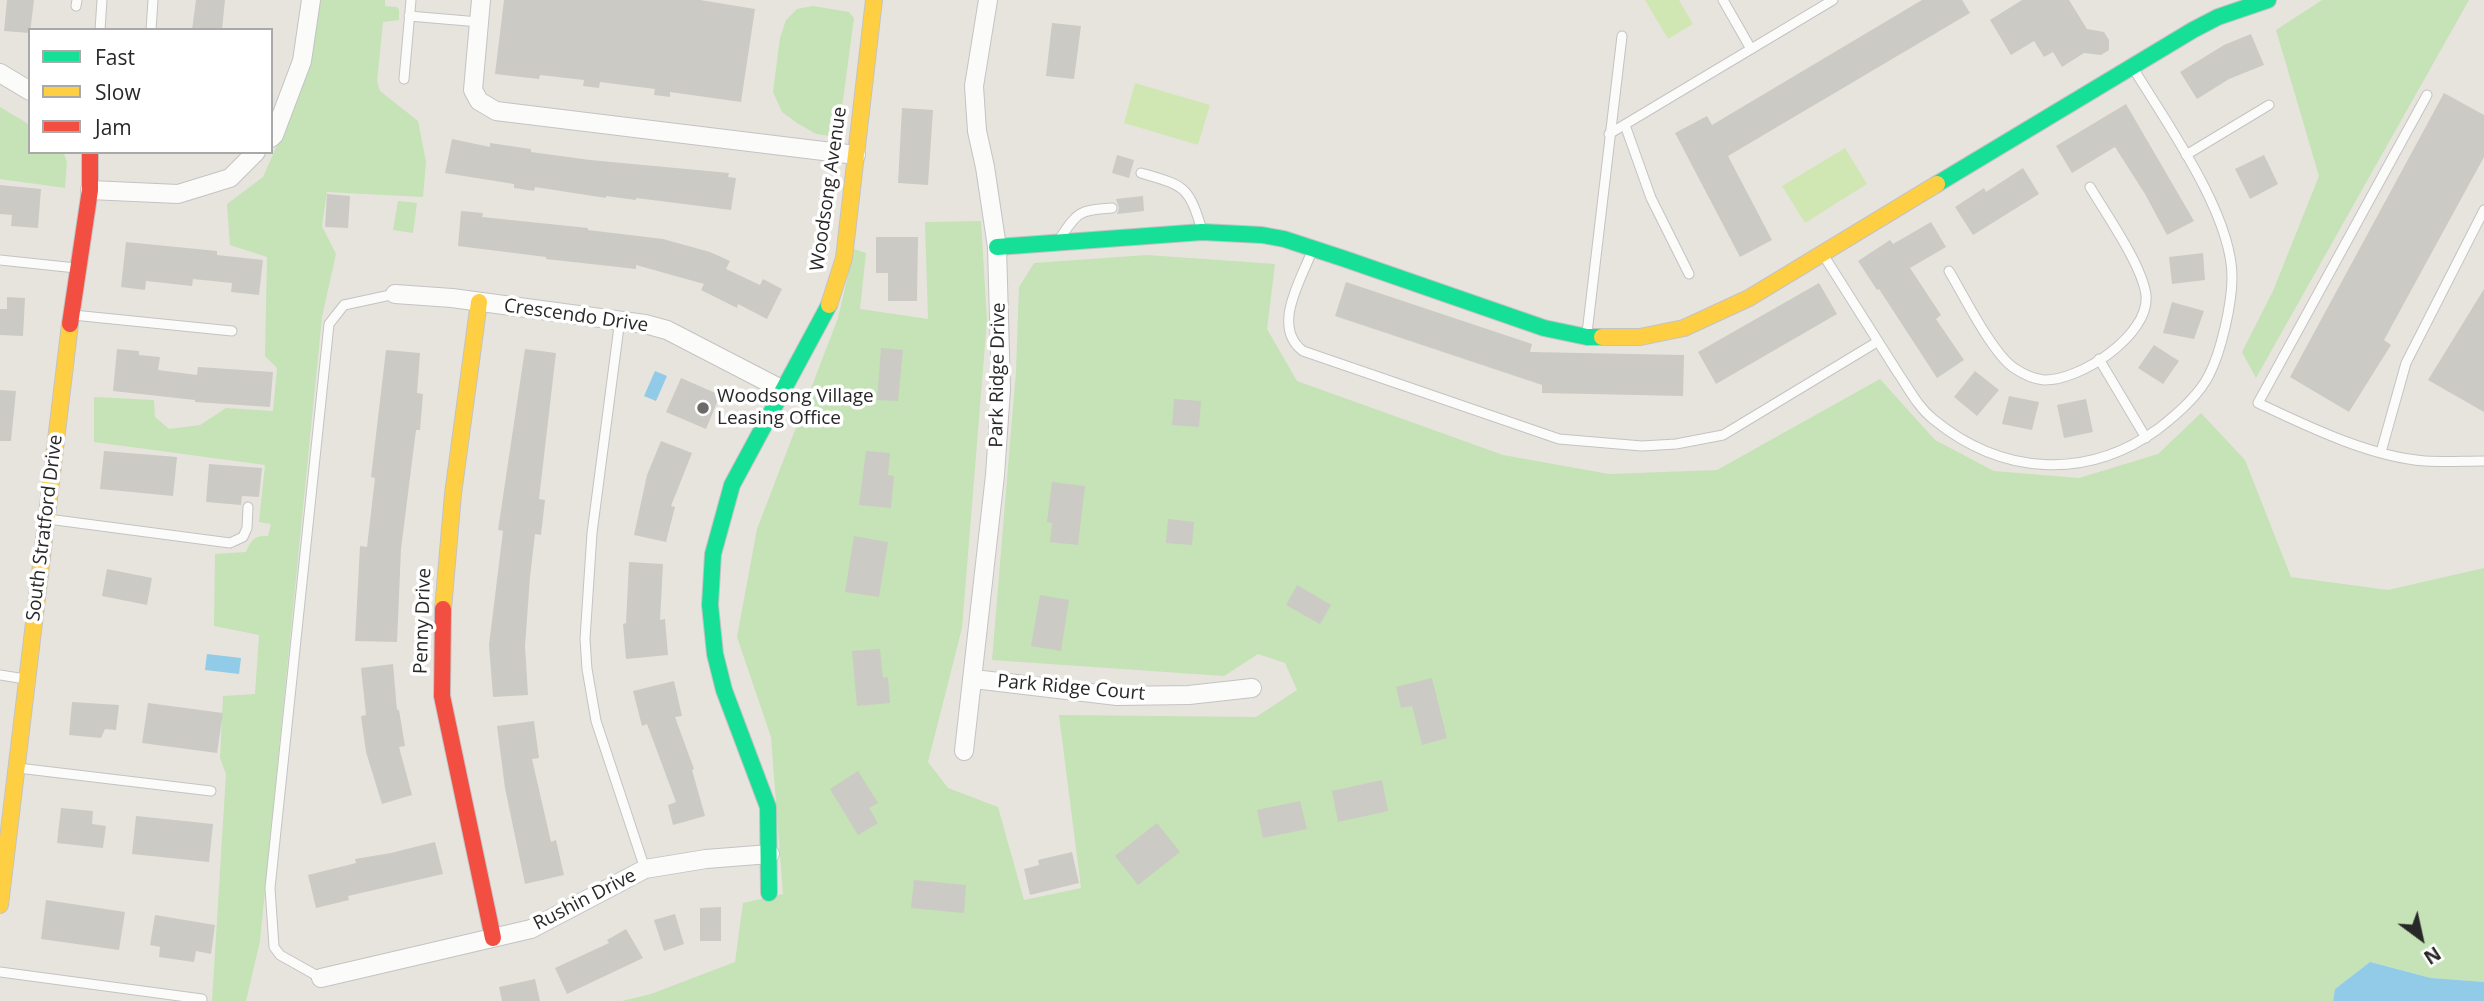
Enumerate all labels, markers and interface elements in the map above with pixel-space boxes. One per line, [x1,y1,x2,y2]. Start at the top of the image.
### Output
legend [28,28,273,154]
text: Fast [95,43,135,71]
text: Slow [95,78,141,106]
street label: Woodsong Avenue [806,105,852,273]
text: Jam [95,113,132,141]
street label: Crescendo Drive [502,295,650,337]
street label: Park Ridge Drive [985,302,1011,448]
place label: Woodsong Village Leasing Office [717,386,874,430]
marker: Woodsong Village Leasing Office [695,400,711,416]
street label: South Stratford Drive [22,433,68,623]
street label: Penny Drive [410,567,436,675]
street label: Park Ridge Court [996,670,1146,706]
street label: Rushin Drive [530,864,640,936]
north arrow [2386,903,2456,973]
text: N [2419,940,2446,971]

